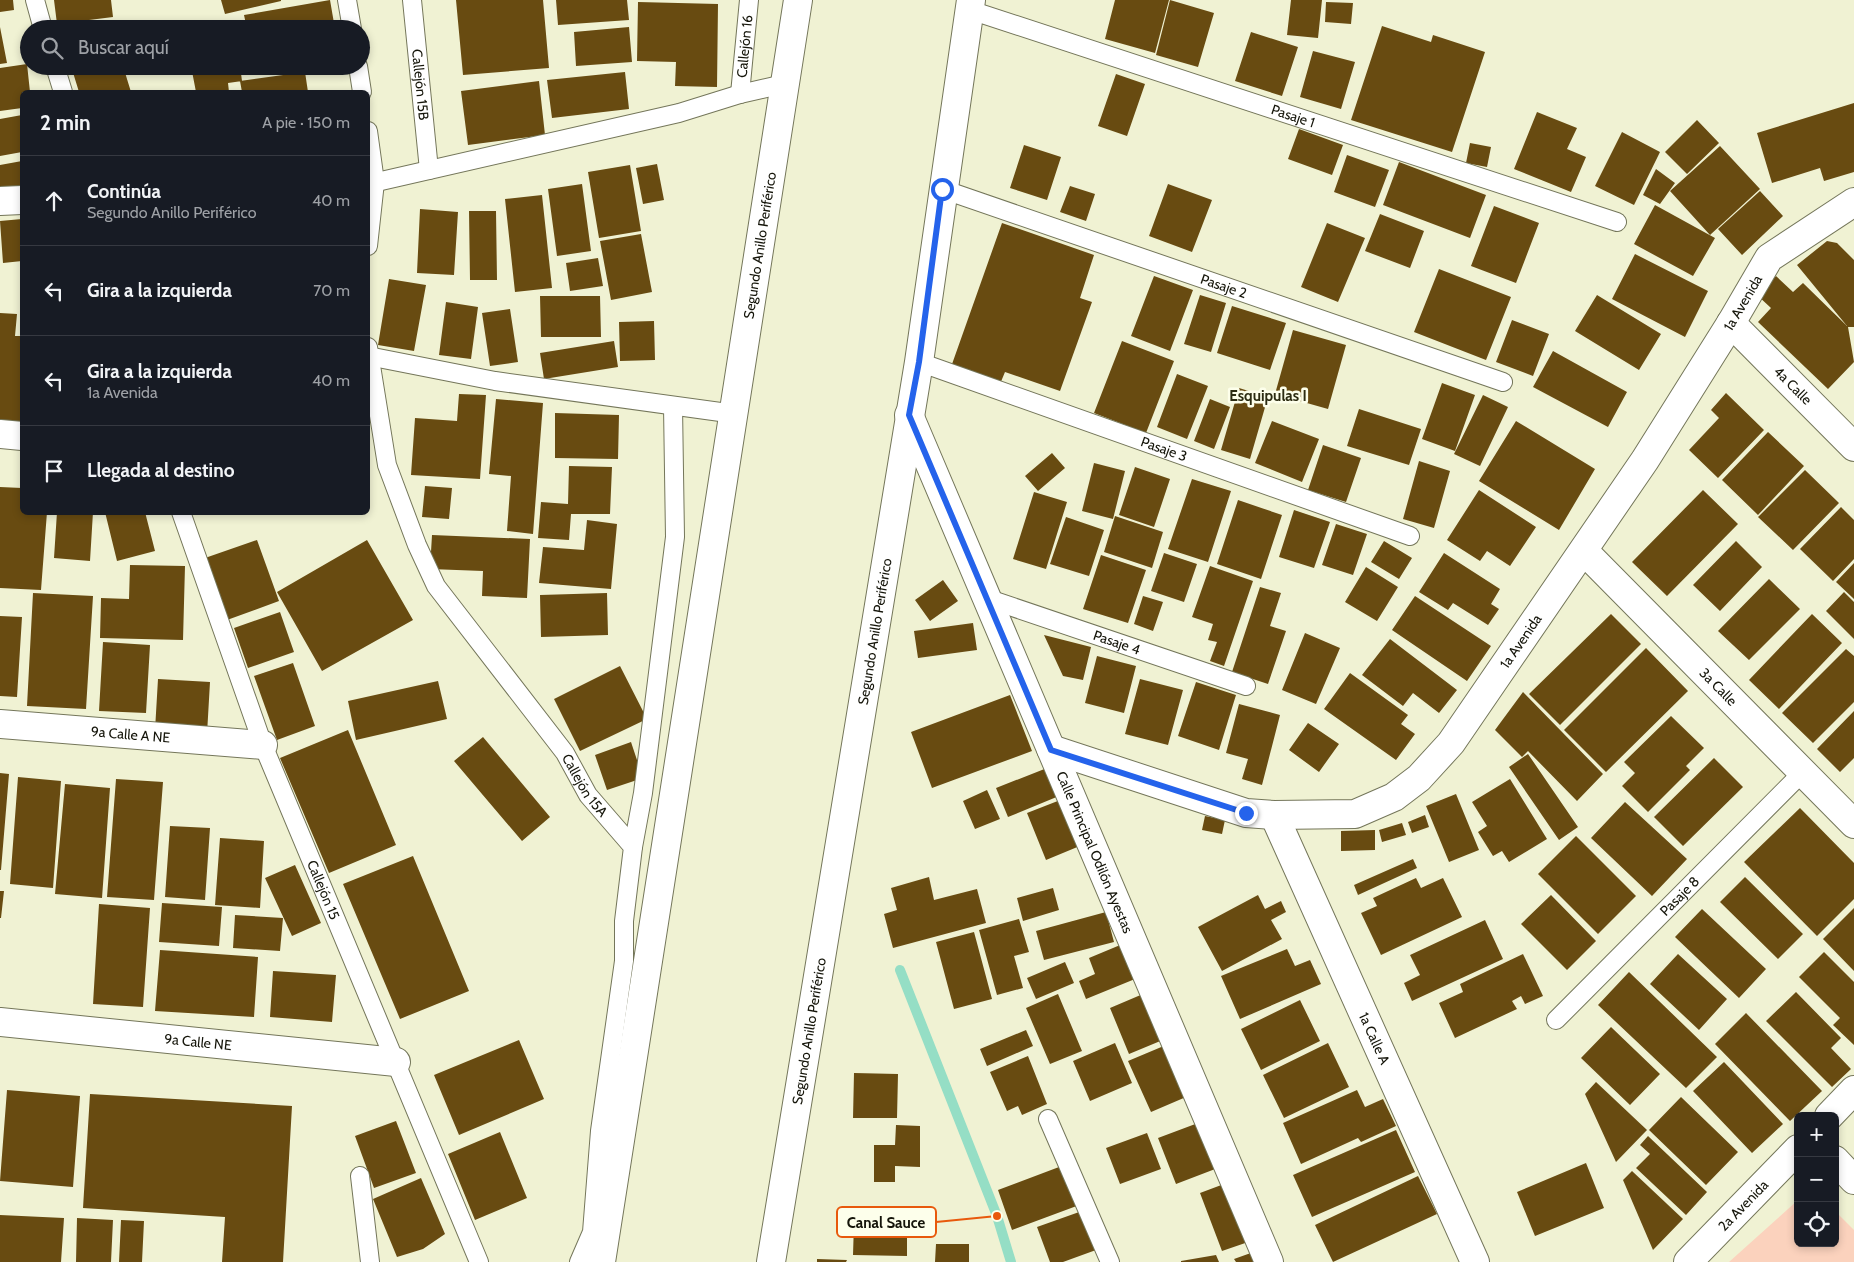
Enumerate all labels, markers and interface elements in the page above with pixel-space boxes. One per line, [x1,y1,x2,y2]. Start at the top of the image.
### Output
street label: Callejón 16 [733,14,757,79]
search box [20,20,370,75]
icon: search [38,34,66,62]
text: Buscar aquí [78,36,169,59]
street label: Callejón 15B [408,48,433,121]
street label: Pasaje 1 [1269,100,1317,131]
text: 2 min [40,110,91,135]
text: A pie · 150 m [262,113,350,132]
street label: Segundo Anillo Periférico [739,170,780,320]
route start [931,178,954,201]
text: Continúa [87,180,161,203]
icon: ahead [40,187,68,215]
text: 40 m [312,191,350,210]
text: Segundo Anillo Periférico [87,203,257,222]
street label: Pasaje 2 [1198,270,1249,302]
street label: 1a Avenida [1719,271,1766,334]
icon: left [40,277,68,305]
text: Gira a la izquierda [87,279,232,302]
text: 70 m [313,281,350,300]
text: Gira a la izquierda [87,360,232,383]
street label: 4a Calle [1770,362,1816,409]
icon: left [40,367,68,395]
text: 40 m [312,371,350,390]
text: 1a Avenida [87,383,158,402]
district label: Esquipulas I [1229,387,1307,405]
street label: Pasaje 3 [1138,432,1190,465]
icon: arrive [40,457,68,485]
text: Llegada al destino [87,459,234,482]
street label: Segundo Anillo Periférico [854,556,896,706]
street label: 1a Avenida [1496,610,1546,672]
street label: Pasaje 4 [1091,626,1143,659]
street label: 3a Calle [1696,664,1741,710]
street label: 9a Calle A NE [90,722,171,747]
street label: Callejón 15A [558,750,612,821]
street label: Calle Principal Odilón Ayestas [1052,768,1137,936]
route end [1235,802,1258,825]
street label: Callejón 15 [303,857,344,922]
street label: Pasaje 8 [1656,872,1703,920]
street label: Segundo Anillo Periférico [788,956,830,1106]
street label: 1a Calle A [1355,1010,1394,1068]
street label: 9a Calle NE [163,1030,233,1054]
map controls [1794,1112,1839,1247]
button: + [1794,1112,1839,1157]
button: − [1794,1157,1839,1202]
street label: 2a Avenida [1714,1176,1772,1235]
button: locate [1794,1202,1839,1247]
callout: Canal Sauce [837,1207,936,1237]
text: Canal Sauce [847,1214,926,1232]

